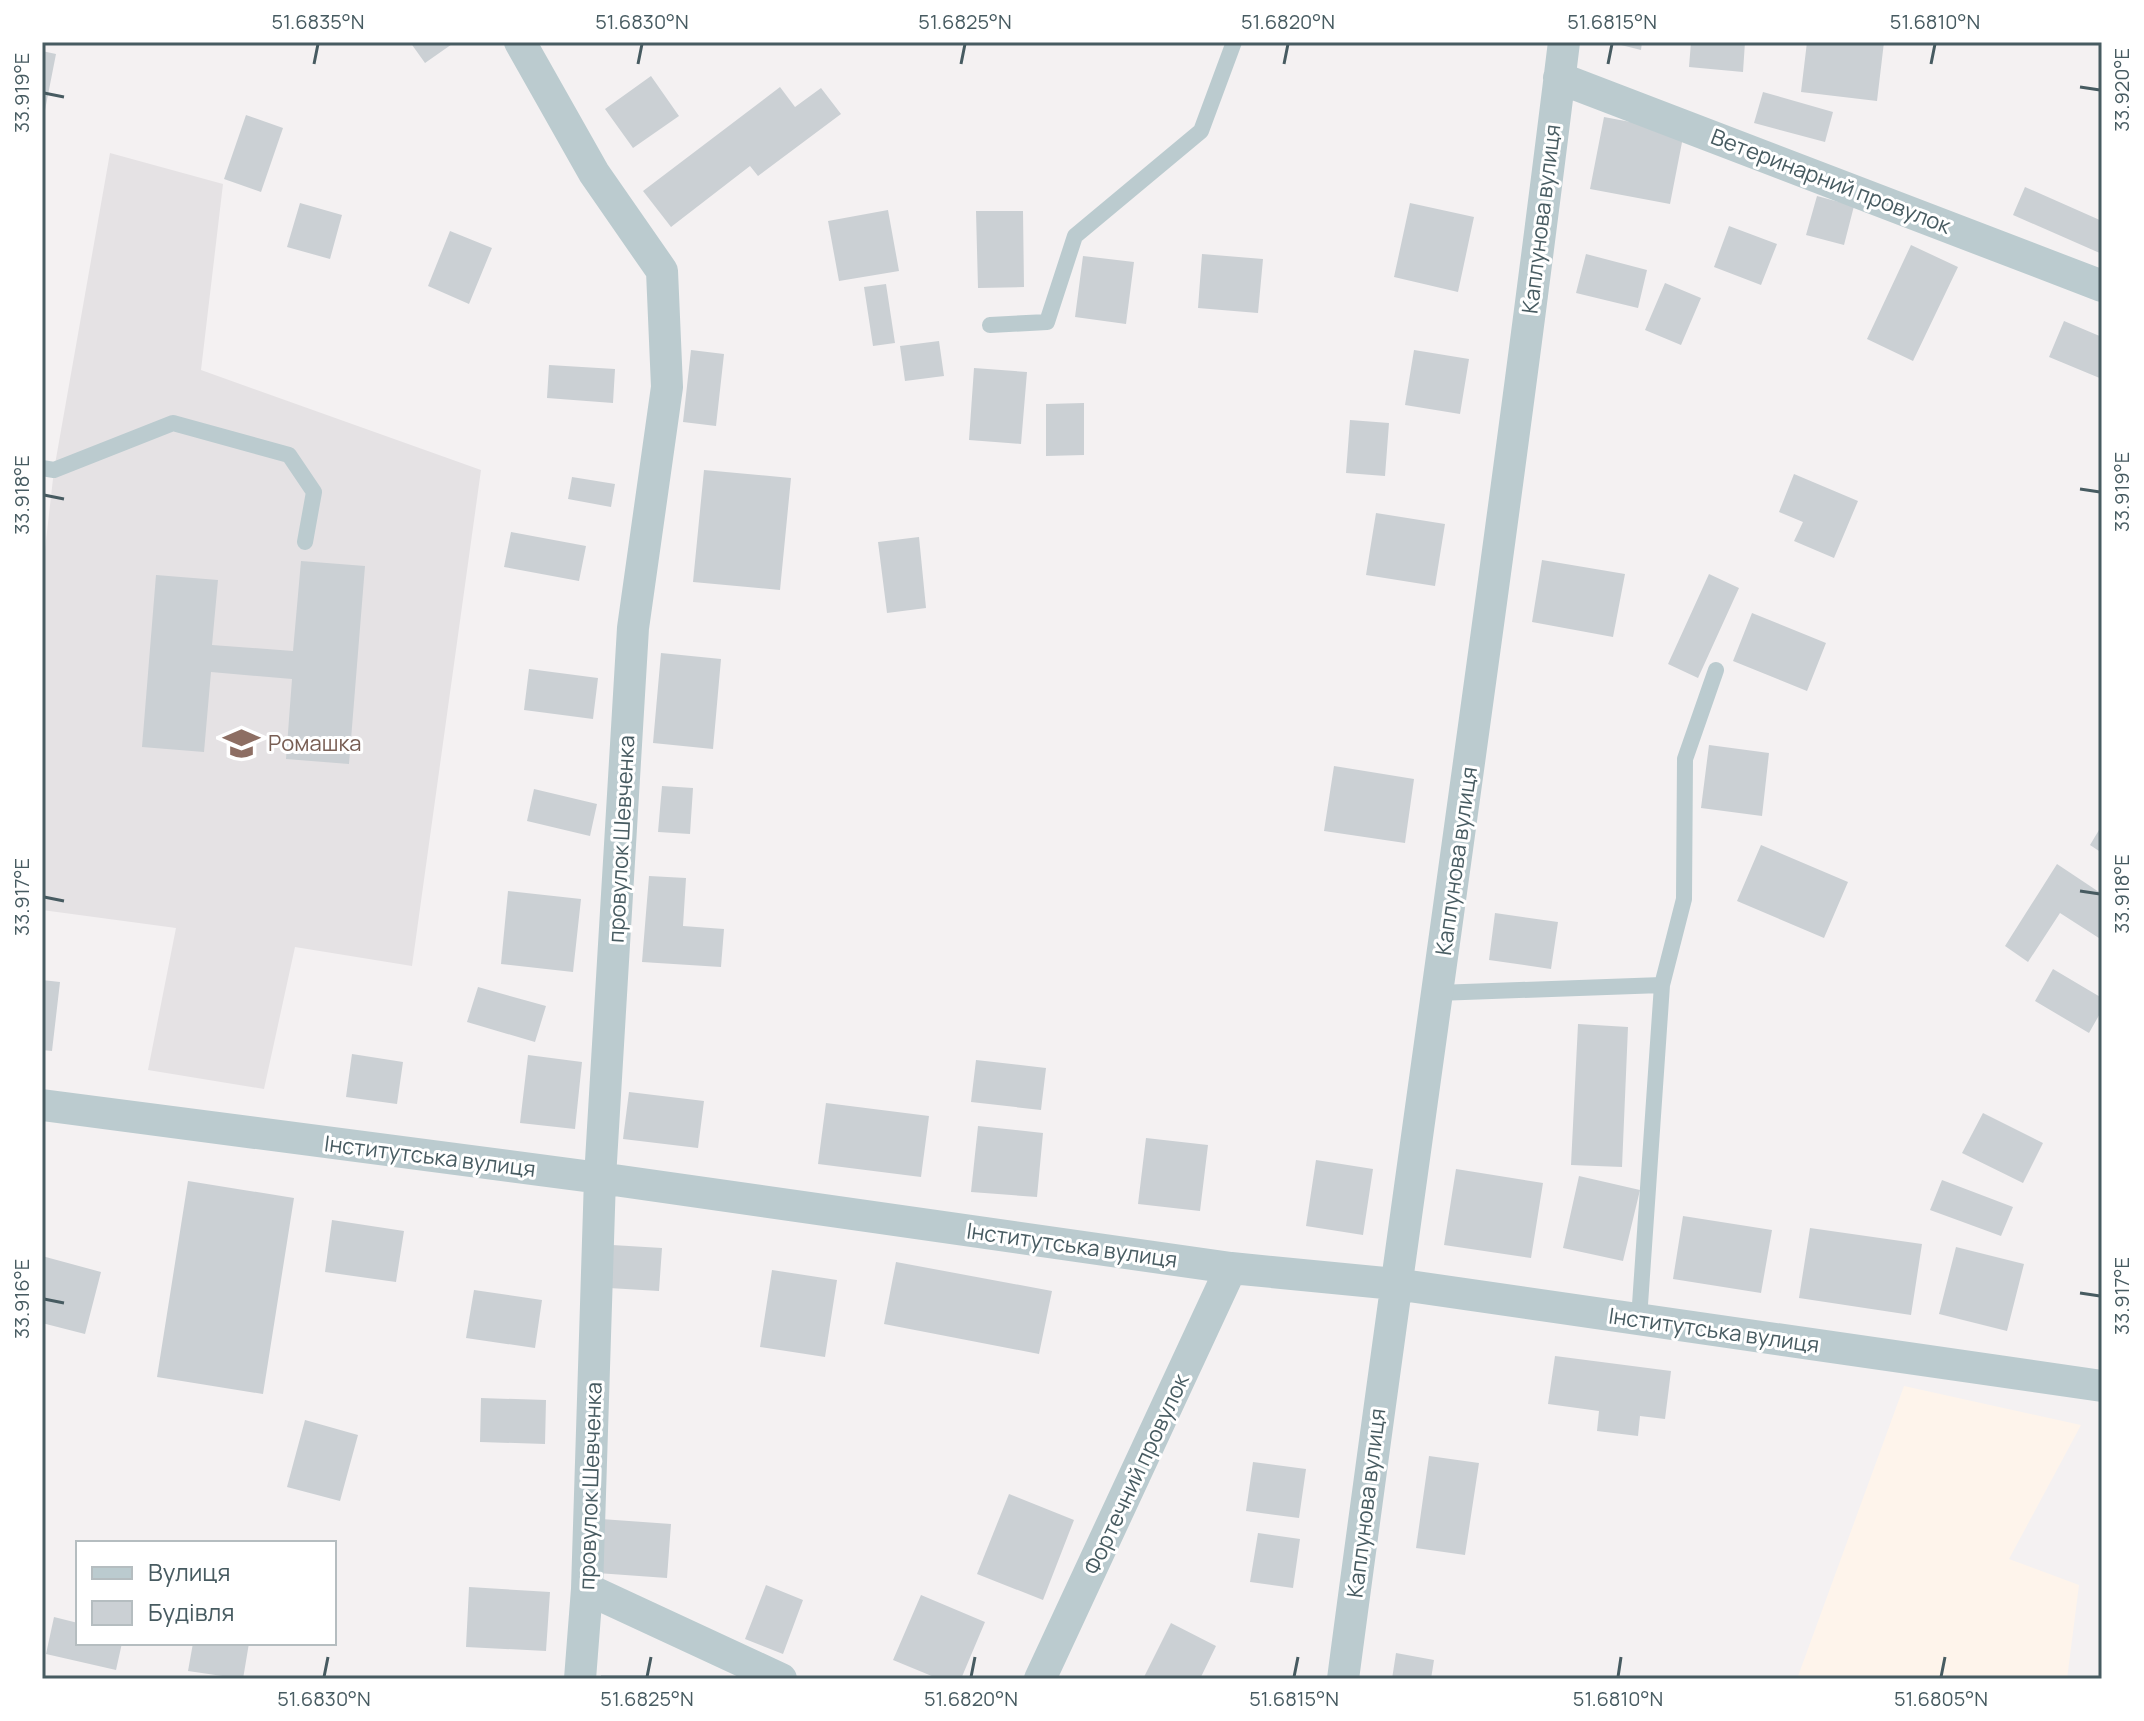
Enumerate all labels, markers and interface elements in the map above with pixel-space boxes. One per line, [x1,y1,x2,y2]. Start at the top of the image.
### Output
text: 51.6835°N [272,8,364,35]
text: 51.6830°N [595,8,689,35]
text: 51.6825°N [918,8,1012,35]
text: 51.6820°N [1241,8,1335,35]
text: 51.6815°N [1567,8,1657,35]
text: 51.6810°N [1890,8,1980,35]
text: 33.920°E [2108,48,2135,132]
text: 33.919°E [8,53,35,133]
street label: Ветеринарний провулок [1707,121,1956,241]
street label: Каплунова вулиця [1515,123,1567,315]
text: 33.919°E [2108,452,2135,532]
text: 33.918°E [8,455,35,535]
school or university icon: Ромашка [223,724,261,762]
place label: Ромашка [268,728,362,758]
street label: провулок Шевченка [601,734,641,944]
street label: Каплунова вулиця [1428,765,1484,957]
text: 33.918°E [2108,854,2135,934]
text: 33.917°E [8,858,35,936]
street label: Інститутська вулиця [323,1128,537,1184]
street label: Інститутська вулиця [965,1215,1179,1275]
text: 33.917°E [2108,1257,2135,1335]
text: 33.916°E [8,1259,35,1339]
street label: Інститутська вулиця [1607,1300,1821,1360]
street label: Фортечний провулок [1076,1368,1196,1579]
street label: провулок Шевченка [571,1382,609,1590]
street label: Каплунова вулиця [1340,1407,1392,1599]
legend [76,1541,336,1645]
text: Вулиця [148,1555,230,1588]
text: Будівля [148,1595,235,1628]
text: 51.6830°N [277,1685,371,1712]
text: 51.6825°N [600,1685,694,1712]
text: 51.6820°N [924,1685,1018,1712]
text: 51.6815°N [1249,1685,1339,1712]
text: 51.6810°N [1573,1685,1663,1712]
text: 51.6805°N [1894,1685,1988,1712]

